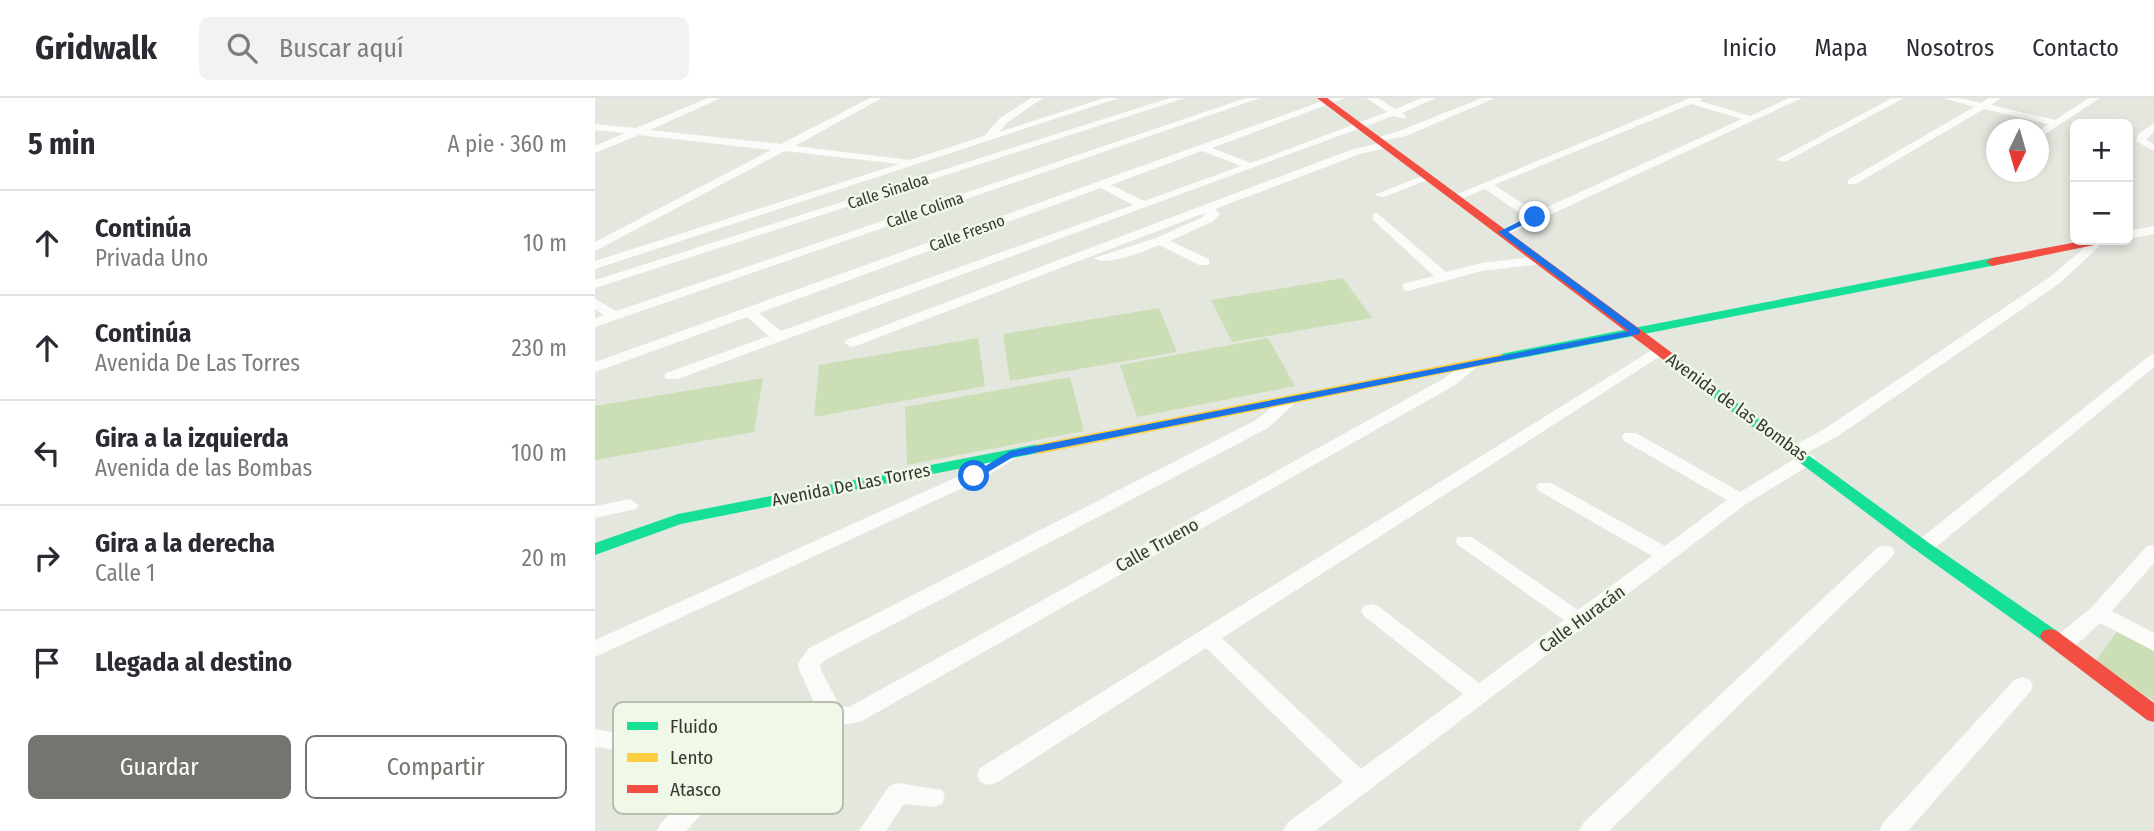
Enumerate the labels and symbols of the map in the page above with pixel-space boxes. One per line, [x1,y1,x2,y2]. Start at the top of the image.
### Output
north arrow [1986,119,2049,182]
street label: Calle Sinaloa [845,169,931,213]
street label: Calle Colima [884,188,966,232]
route end [1519,201,1550,232]
street label: Calle Fresno [927,211,1007,255]
street label: Avenida de las Bombas [1662,348,1812,466]
street label: Avenida De Las Torres [770,459,932,511]
route start [958,460,989,491]
street label: Calle Trueno [1112,513,1202,577]
street label: Calle Huracán [1535,580,1629,658]
legend [613,702,843,814]
text: Fluido [670,715,718,738]
text: Lento [670,746,713,769]
text: Atasco [670,778,721,801]

